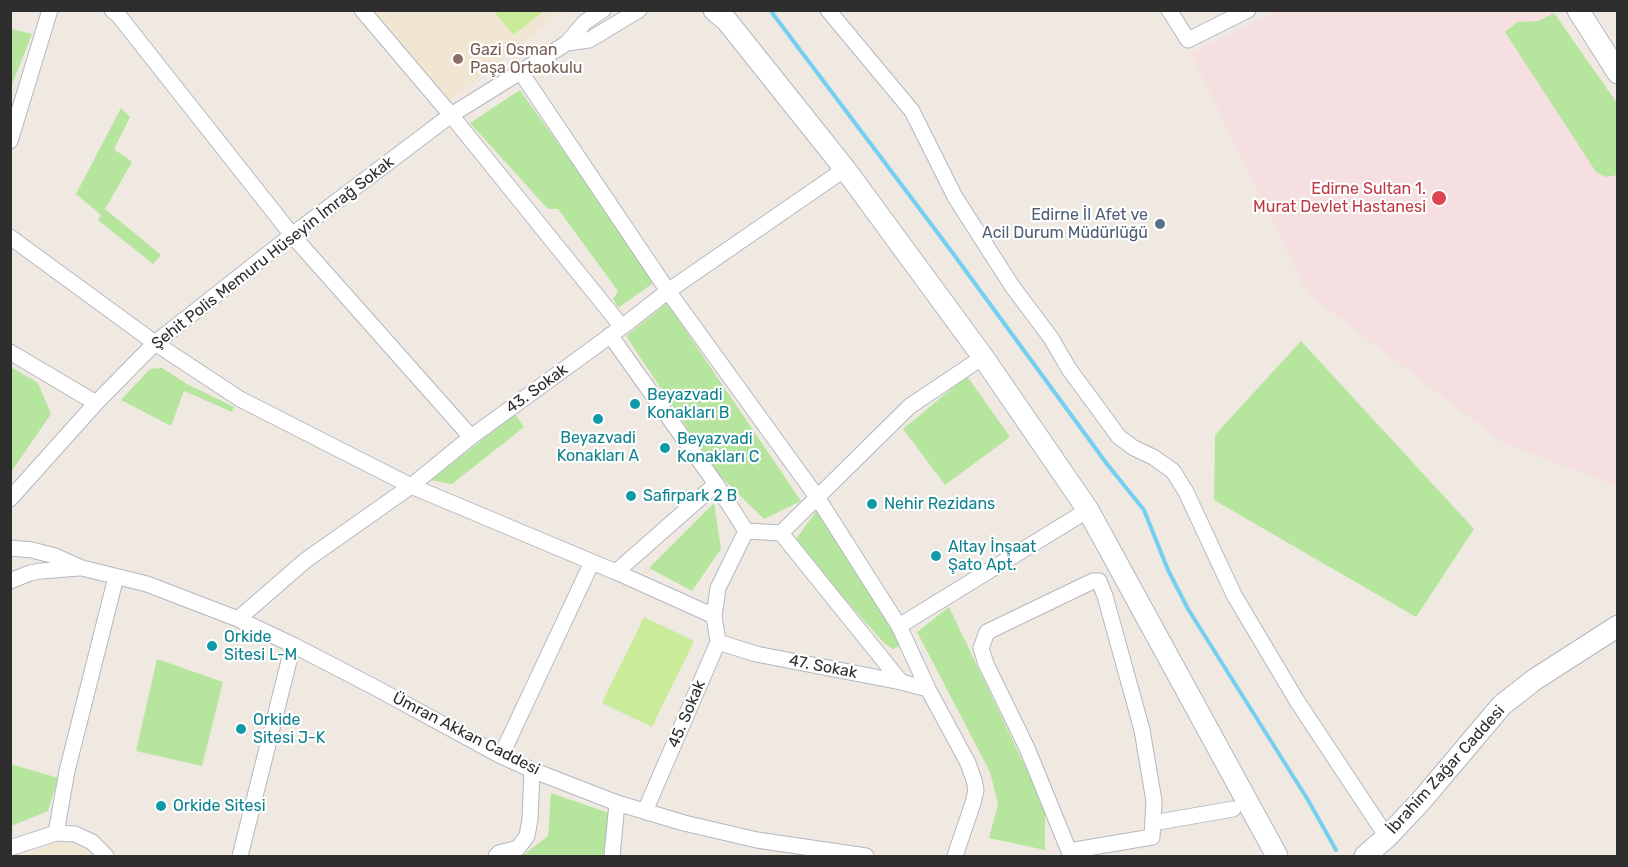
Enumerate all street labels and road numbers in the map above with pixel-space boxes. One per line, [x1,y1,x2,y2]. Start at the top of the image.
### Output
street label: Şehit Polis Memuru Hüseyin İmrağ Sokak [148,152,398,354]
street label: 43. Sokak [502,360,572,418]
street label: 47. Sokak [787,651,859,683]
street label: 45. Sokak [664,677,710,751]
street label: Ümran Akkan Caddesi [389,688,543,780]
street label: İbrahim Zağar Caddesi [1383,702,1509,838]

